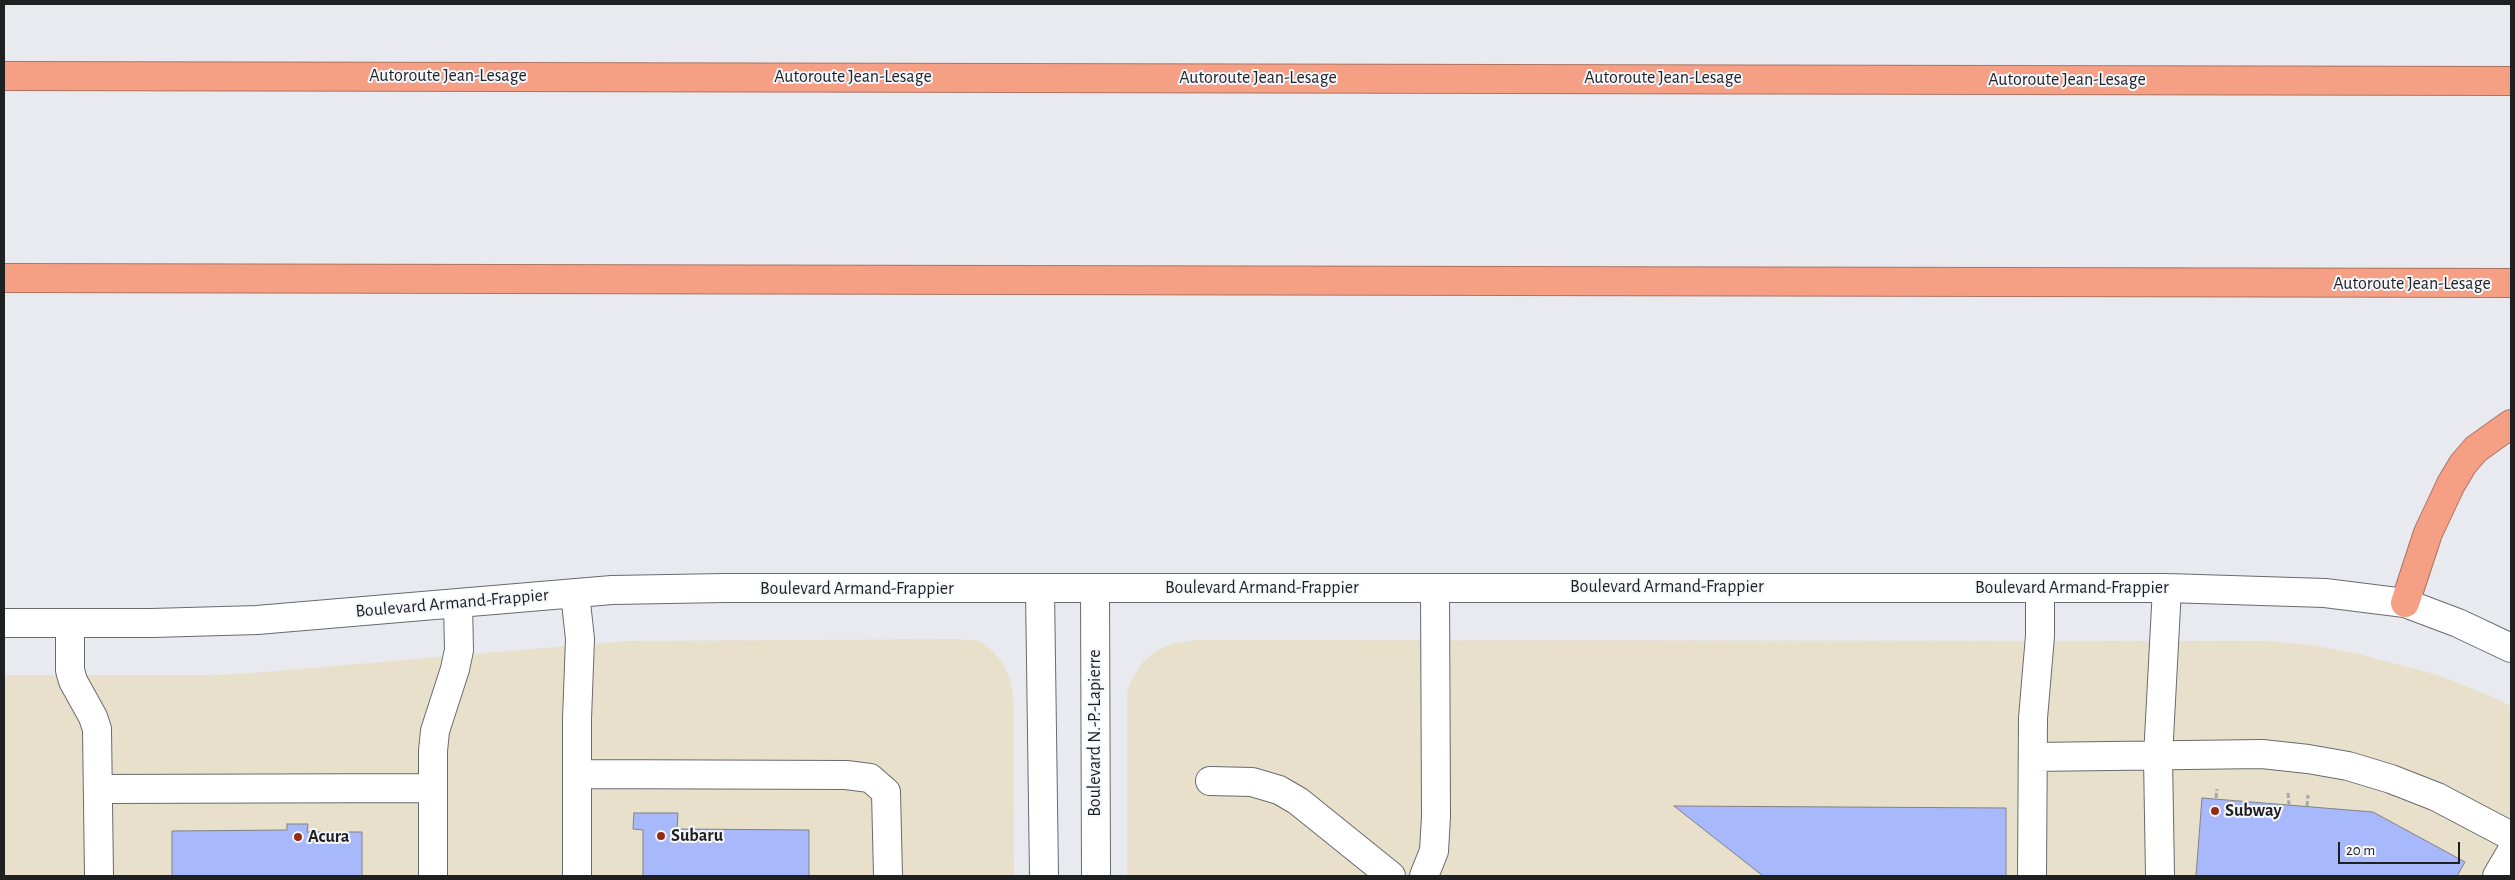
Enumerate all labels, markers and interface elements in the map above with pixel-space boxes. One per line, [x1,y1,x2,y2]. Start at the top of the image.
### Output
street label: Autoroute Jean-Lesage [369,65,527,87]
street label: Autoroute Jean-Lesage [774,66,932,88]
street label: Autoroute Jean-Lesage [1179,67,1337,89]
street label: Autoroute Jean-Lesage [1584,67,1742,89]
street label: Autoroute Jean-Lesage [1988,69,2146,91]
street label: Autoroute Jean-Lesage [2333,273,2491,295]
street label: Boulevard Armand-Frappier [1570,576,1764,598]
street label: Boulevard Armand-Frappier [1165,577,1359,599]
street label: Boulevard Armand-Frappier [1975,577,2169,599]
street label: Boulevard Armand-Frappier [760,578,954,600]
street label: Boulevard Armand-Frappier [354,584,550,622]
street label: Boulevard N.-P.-Lapierre [1084,649,1106,817]
place label: Subway [2225,800,2281,822]
marker: Subway [2209,805,2221,817]
place label: Subaru [671,825,723,847]
place label: Acura [308,826,349,848]
marker: Subaru [655,830,667,842]
marker: Acura [292,831,304,843]
scale bar [2340,832,2462,864]
text: 20 m [2346,843,2375,858]

